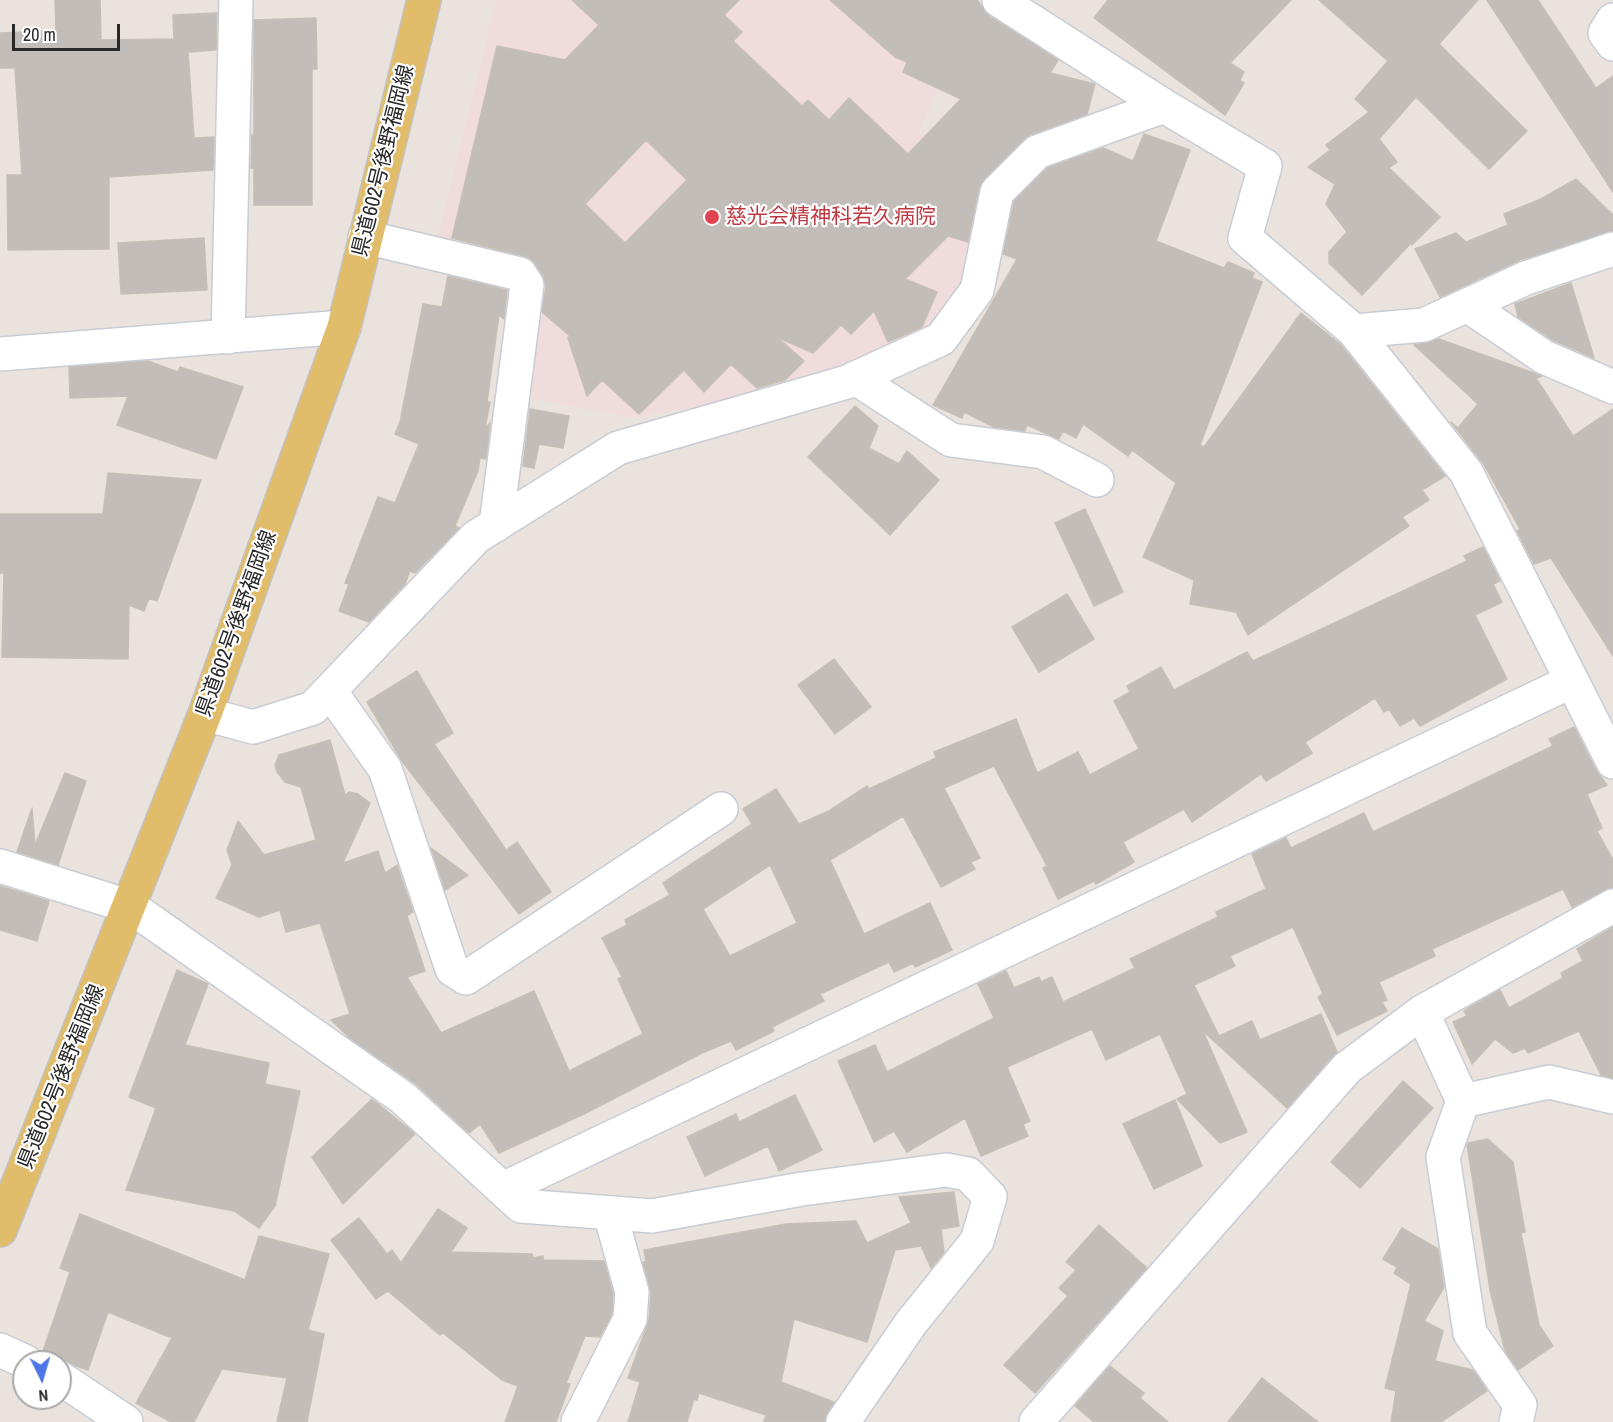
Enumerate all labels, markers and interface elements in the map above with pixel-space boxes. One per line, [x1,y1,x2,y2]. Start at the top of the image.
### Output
scale bar [15,12,123,50]
text: 20 m [23,22,56,47]
street label: 県道602号後野福岡線 [348,63,420,259]
place label: 慈光会精神科若久病院 [726,204,936,230]
marker: 慈光会精神科若久病院 [703,208,721,226]
street label: 県道602号後野福岡線 [192,527,282,721]
street label: 県道602号後野福岡線 [13,981,111,1173]
north arrow [12,1350,72,1410]
text: N [38,1385,49,1407]

